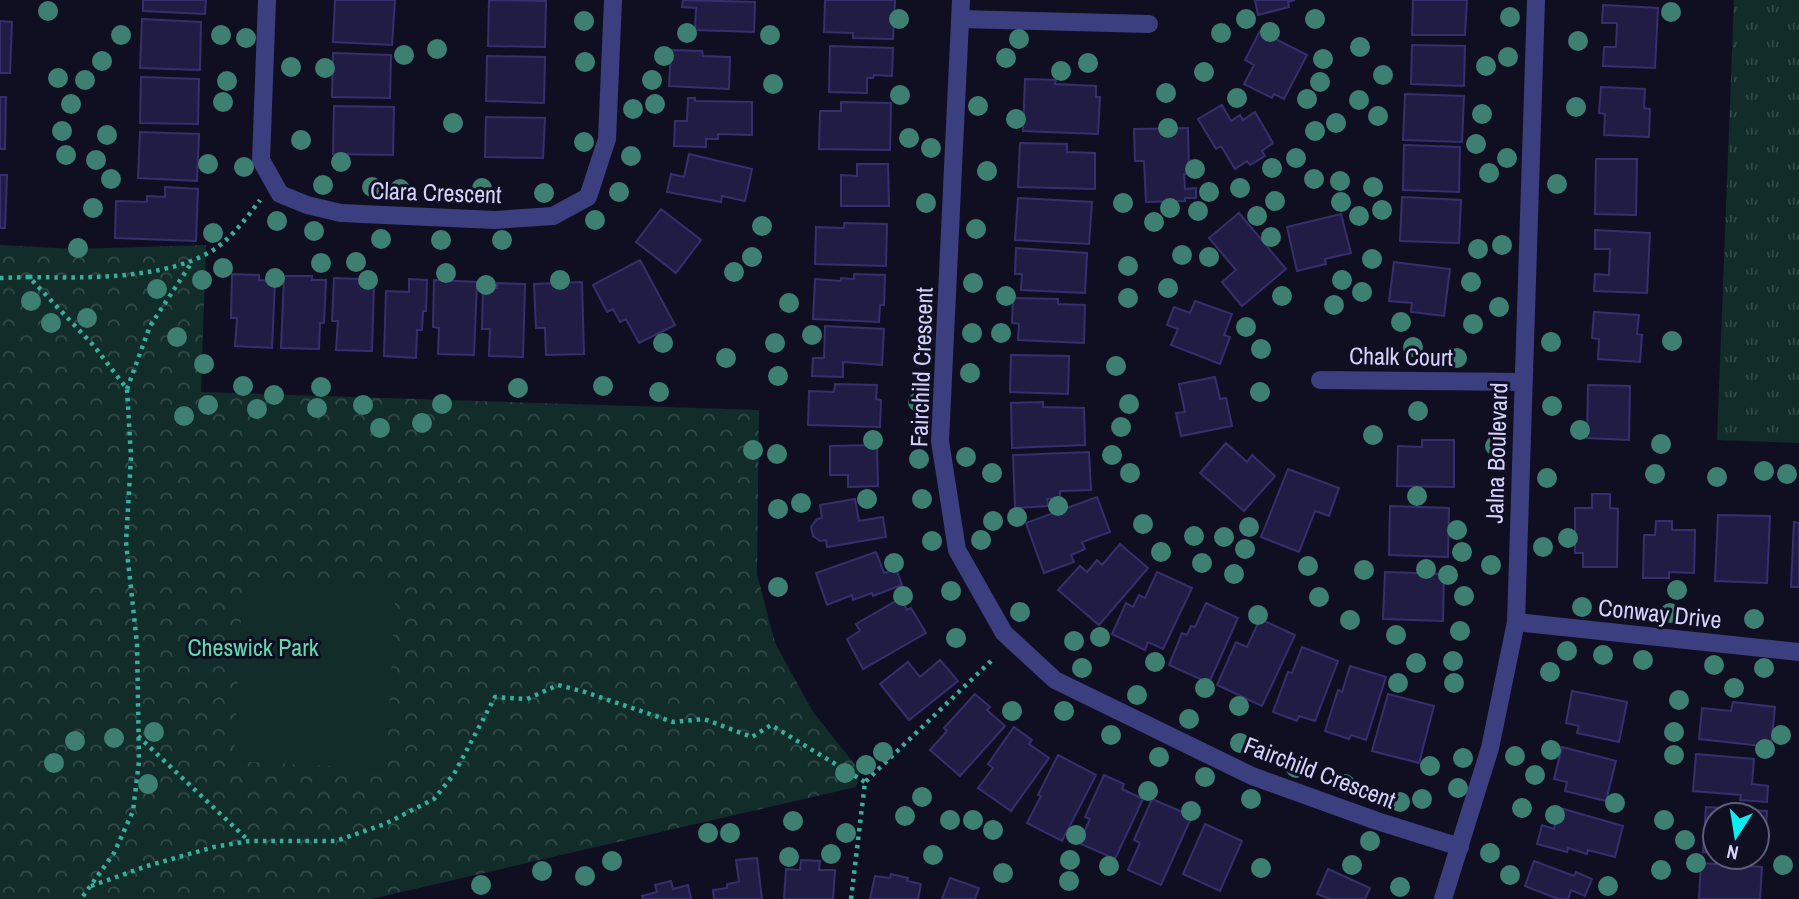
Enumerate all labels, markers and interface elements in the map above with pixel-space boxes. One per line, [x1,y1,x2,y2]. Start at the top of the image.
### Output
street label: Clara Crescent [370,174,503,210]
street label: Fairchild Crescent [902,286,940,447]
street label: Chalk Court [1349,339,1454,373]
street label: Jalna Boulevard [1478,382,1514,524]
street label: Conway Drive [1597,591,1723,635]
park label: Cheswick Park [187,631,319,663]
street label: Fairchild Crescent [1240,728,1401,816]
north arrow [1701,801,1771,871]
text: N [1724,839,1741,867]

